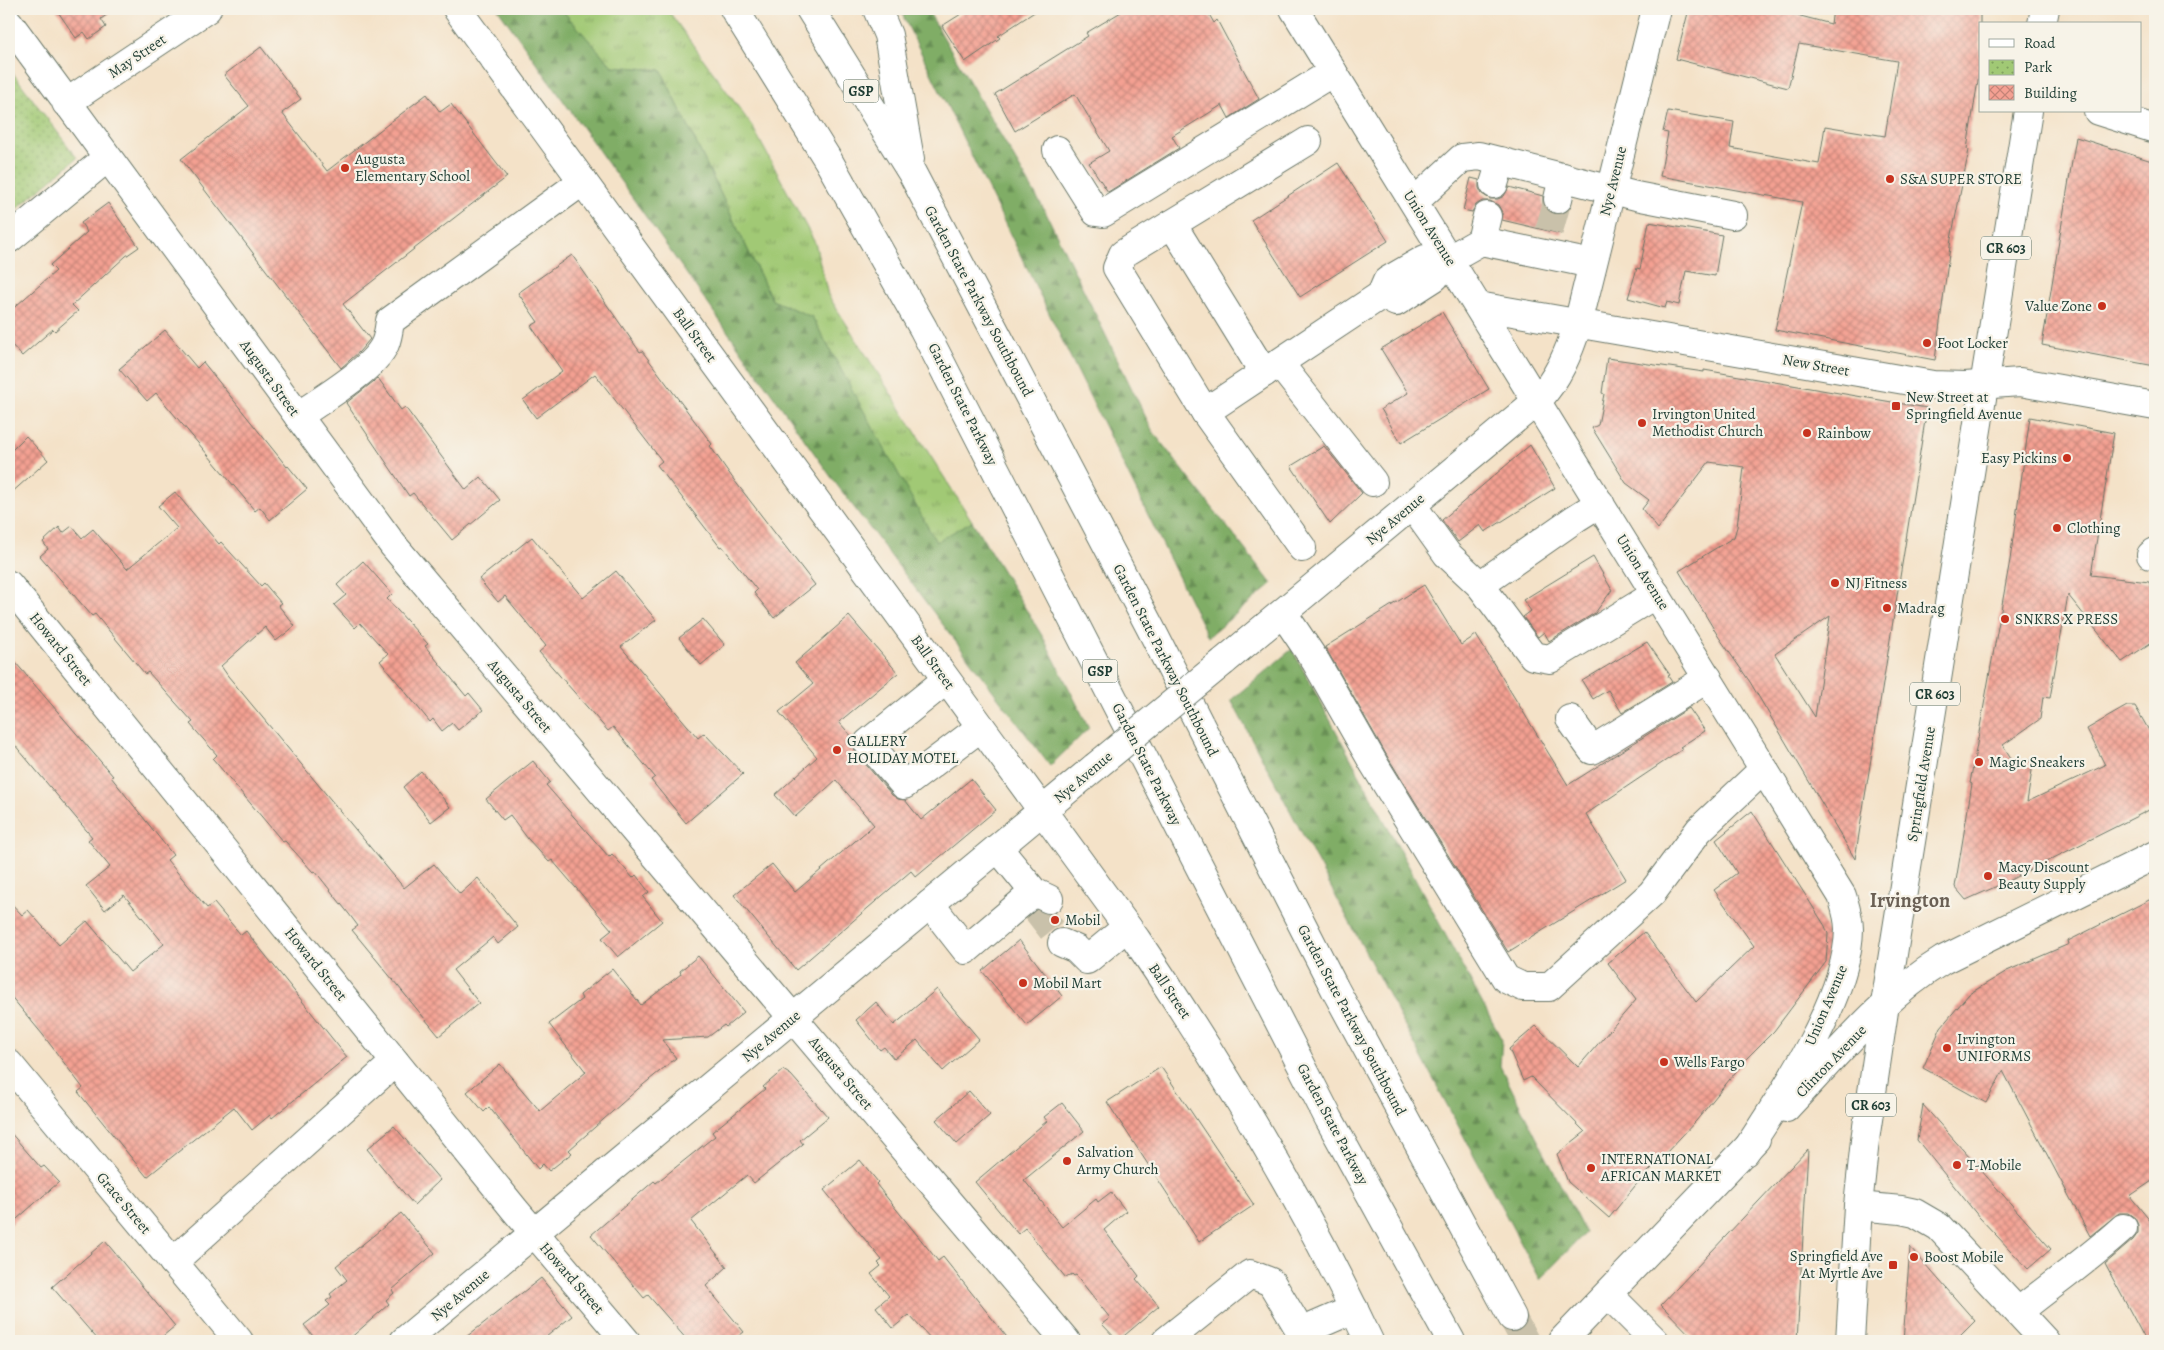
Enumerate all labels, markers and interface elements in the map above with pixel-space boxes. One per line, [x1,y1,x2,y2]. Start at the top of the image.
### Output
legend [1979,22,2142,112]
street label: May Street [104,29,170,83]
text: Road [2024,33,2056,53]
text: Park [2024,57,2053,77]
road number: GSP [844,80,878,102]
text: Building [2024,83,2077,103]
street label: Nye Avenue [1595,144,1631,218]
place label: Augusta Elementary School [354,149,470,186]
marker: Augusta Elementary School [339,162,351,174]
place label: S&A SUPER STORE [1900,169,2022,189]
marker: S&A SUPER STORE [1884,173,1896,185]
street label: Union Avenue [1399,186,1461,270]
street label: Garden State Parkway Southbound [920,202,1038,401]
road number: CR 603 [1981,237,2031,260]
place label: Value Zone [2024,296,2092,316]
marker: Value Zone [2096,300,2108,312]
street label: Ball Street [668,304,722,366]
place label: Foot Locker [1937,333,2008,353]
street label: Augusta Street [235,335,305,420]
marker: Foot Locker [1921,337,1933,349]
street label: Garden State Parkway [923,339,1003,469]
street label: New Street [1781,349,1851,381]
place label: New Street at Springfield Avenue [1906,387,2023,424]
marker: New Street at Springfield Avenue [1890,400,1902,412]
place label: Irvington United Methodist Church [1652,404,1763,441]
marker: Irvington United Methodist Church [1636,417,1648,429]
place label: Rainbow [1817,423,1871,443]
marker: Rainbow [1801,427,1813,439]
place label: Easy Pickins [1981,448,2057,468]
marker: Easy Pickins [2061,452,2073,464]
street label: Nye Avenue [1361,488,1429,550]
place label: Clothing [2067,518,2121,538]
marker: Clothing [2051,522,2063,534]
street label: Union Avenue [1612,530,1674,614]
street label: Garden State Parkway Southbound [1109,560,1224,760]
place label: NJ Fitness [1845,573,1907,593]
marker: NJ Fitness [1829,577,1841,589]
place label: Madrag [1897,598,1945,618]
marker: Madrag [1881,602,1893,614]
street label: Howard Street [25,608,97,690]
place label: SNKRS X PRESS [2015,609,2118,629]
marker: SNKRS X PRESS [1999,613,2011,625]
street label: Ball Street [906,631,960,693]
street label: Augusta Street [483,654,557,737]
road number: GSP [1082,659,1118,682]
road number: CR 603 [1910,682,1960,706]
street label: Garden State Parkway [1107,699,1187,829]
street label: Springfield Avenue [1902,725,1940,843]
place label: GALLERY HOLIDAY MOTEL [847,731,959,768]
marker: GALLERY HOLIDAY MOTEL [831,744,843,756]
street label: Nye Avenue [1049,746,1117,808]
place label: Magic Sneakers [1989,752,2085,772]
marker: Magic Sneakers [1973,756,1985,768]
place label: Macy Discount Beauty Supply [1998,857,2089,894]
marker: Macy Discount Beauty Supply [1982,870,1994,882]
district label: Irvington [1870,887,1950,914]
place label: Mobil [1065,910,1101,930]
marker: Mobil [1049,914,1061,926]
street label: Garden State Parkway Southbound [1293,921,1411,1120]
street label: Howard Street [280,923,352,1005]
street label: Ball Street [1144,959,1196,1023]
street label: Union Avenue [1800,961,1852,1048]
place label: Mobil Mart [1033,973,1102,993]
marker: Mobil Mart [1017,977,1029,989]
street label: Nye Avenue [737,1005,805,1067]
street label: Clinton Avenue [1791,1020,1871,1102]
place label: Irvington UNIFORMS [1957,1029,2031,1066]
street label: Augusta Street [804,1031,878,1114]
marker: Irvington UNIFORMS [1941,1042,1953,1054]
place label: Wells Fargo [1673,1052,1745,1072]
marker: Wells Fargo [1658,1056,1670,1068]
street label: Garden State Parkway [1293,1060,1374,1188]
road number: CR 603 [1846,1094,1896,1116]
place label: Salvation Army Church [1076,1142,1159,1179]
place label: INTERNATIONAL AFRICAN MARKET [1600,1149,1722,1186]
marker: Salvation Army Church [1061,1155,1073,1167]
place label: T-Mobile [1967,1155,2022,1175]
marker: T-Mobile [1951,1159,1963,1171]
marker: INTERNATIONAL AFRICAN MARKET [1585,1162,1597,1174]
street label: Grace Street [92,1168,156,1238]
street label: Howard Street [535,1238,609,1318]
place label: Springfield Ave At Myrtle Ave [1790,1246,1883,1283]
place label: Boost Mobile [1924,1247,2004,1267]
marker: Boost Mobile [1908,1251,1920,1263]
marker: Springfield Ave At Myrtle Ave [1887,1259,1899,1271]
street label: Nye Avenue [426,1264,494,1326]

